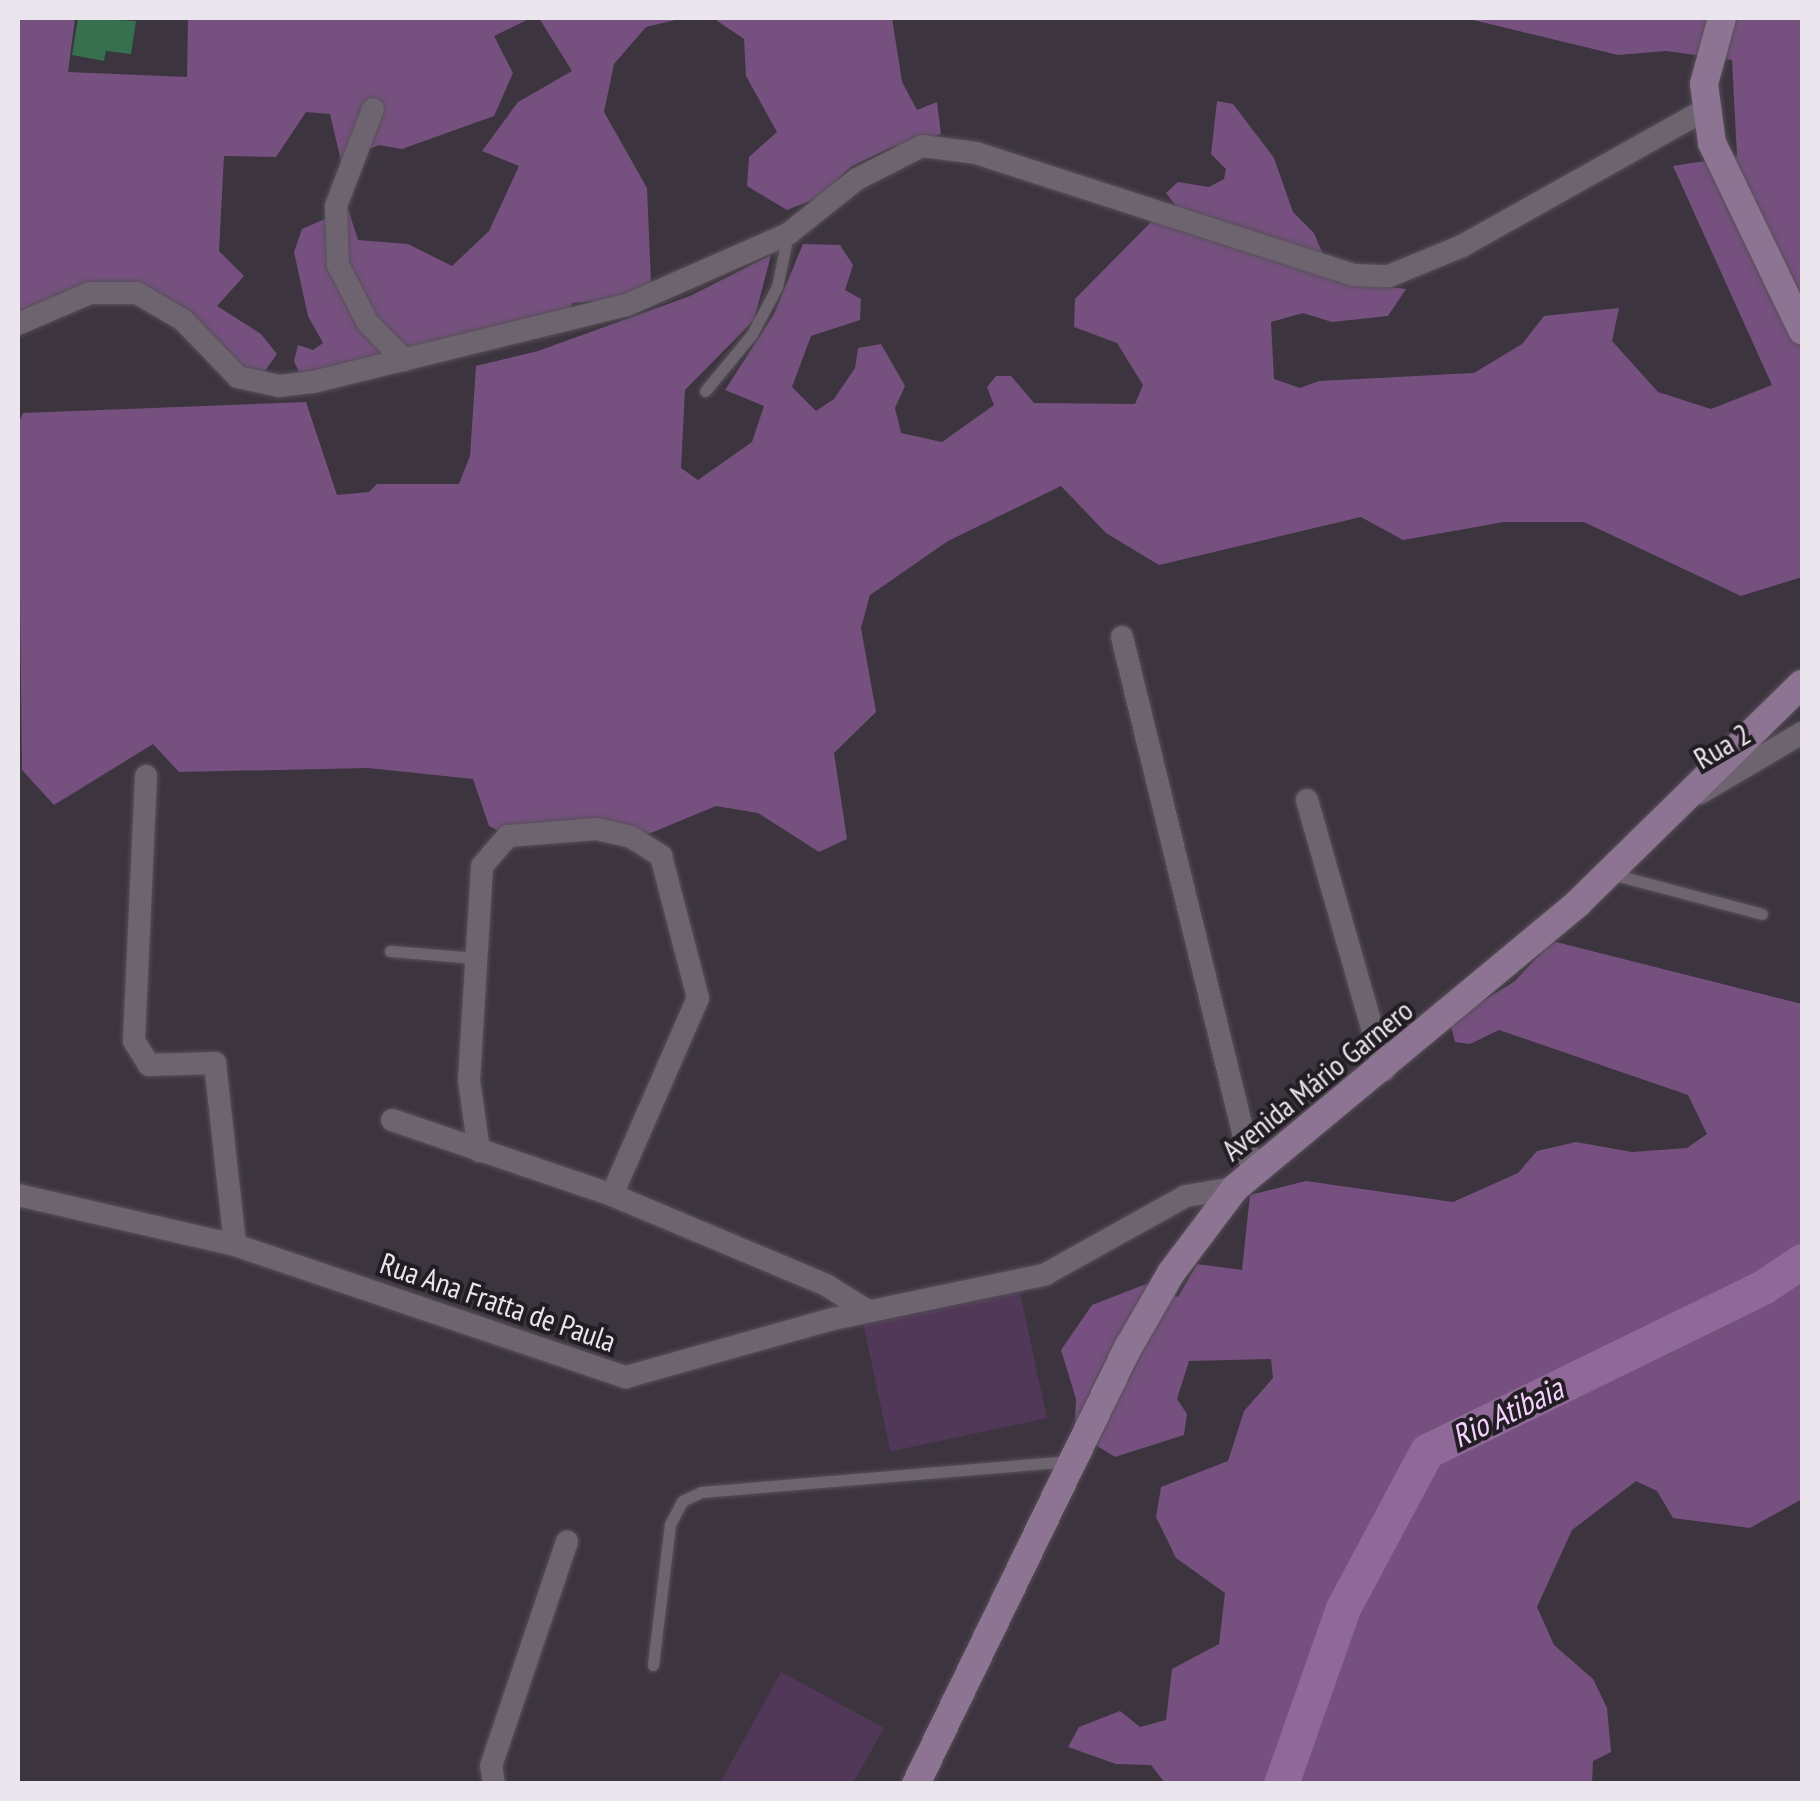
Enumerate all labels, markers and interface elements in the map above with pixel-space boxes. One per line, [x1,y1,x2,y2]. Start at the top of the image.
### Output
street label: Rua 2 [1687,716,1757,776]
street label: Avenida Mário Garnero [1214,992,1420,1168]
street label: Rua Ana Fratta de Paula [375,1245,621,1359]
water label: Rio Atibaia [1445,1368,1569,1456]

